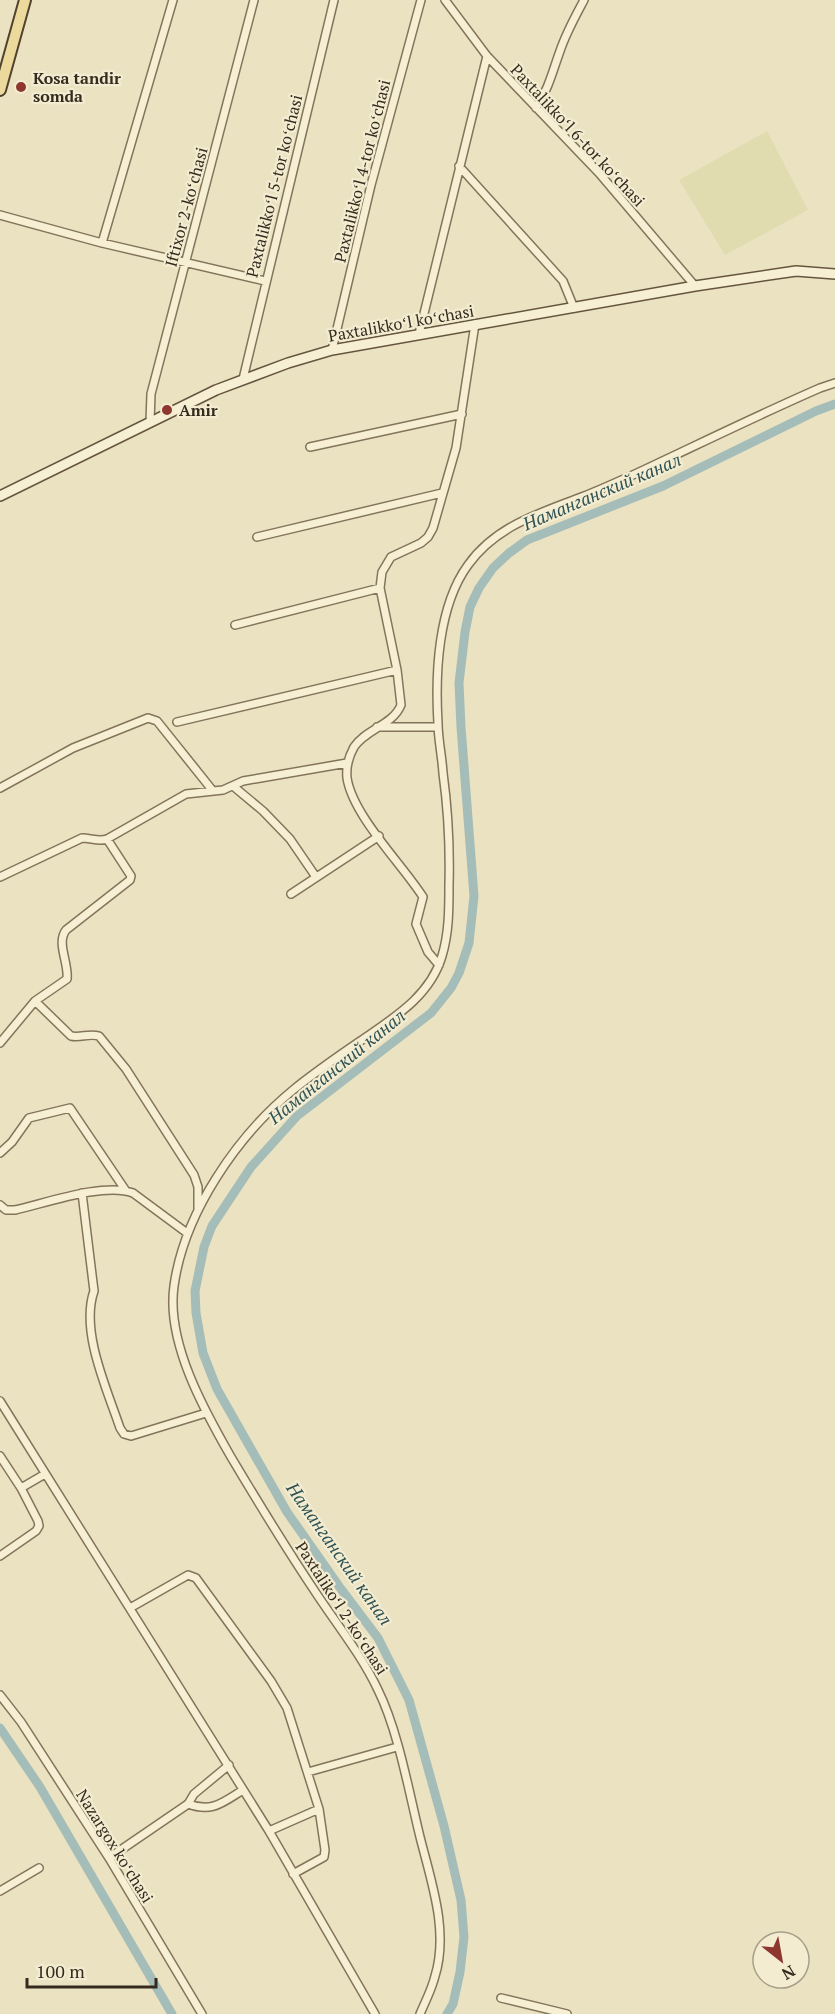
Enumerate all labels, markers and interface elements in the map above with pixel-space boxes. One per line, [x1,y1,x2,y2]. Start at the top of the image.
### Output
street label: Paxtalikkoʻl 6-tor koʻchasi [506,59,650,211]
place label: Kosa tandir somda [33,67,121,107]
street label: Paxtalikkoʻl 4-tor koʻchasi [329,77,395,265]
marker: Kosa tandir somda [14,80,28,94]
street label: Paxtalikkoʻl 5-tor koʻchasi [241,92,307,280]
street label: Iftixor 2-koʻchasi [159,145,213,269]
street label: Paxtalikkoʻl koʻchasi [326,299,476,347]
place label: Amir [179,399,218,421]
marker: Amir [160,403,174,417]
water label: Наманганский канал [518,447,684,536]
water label: Наманганский канал [262,1004,410,1130]
water label: Наманганский канал [281,1476,398,1630]
street label: Paxtalikoʻl 2-koʻchasi [291,1537,393,1679]
street label: Nazargox koʻchasi [71,1785,159,1907]
north arrow [751,1930,811,1990]
scale bar [27,1951,156,1989]
text: 100 m [36,1959,85,1983]
text: N [778,1960,800,1985]

